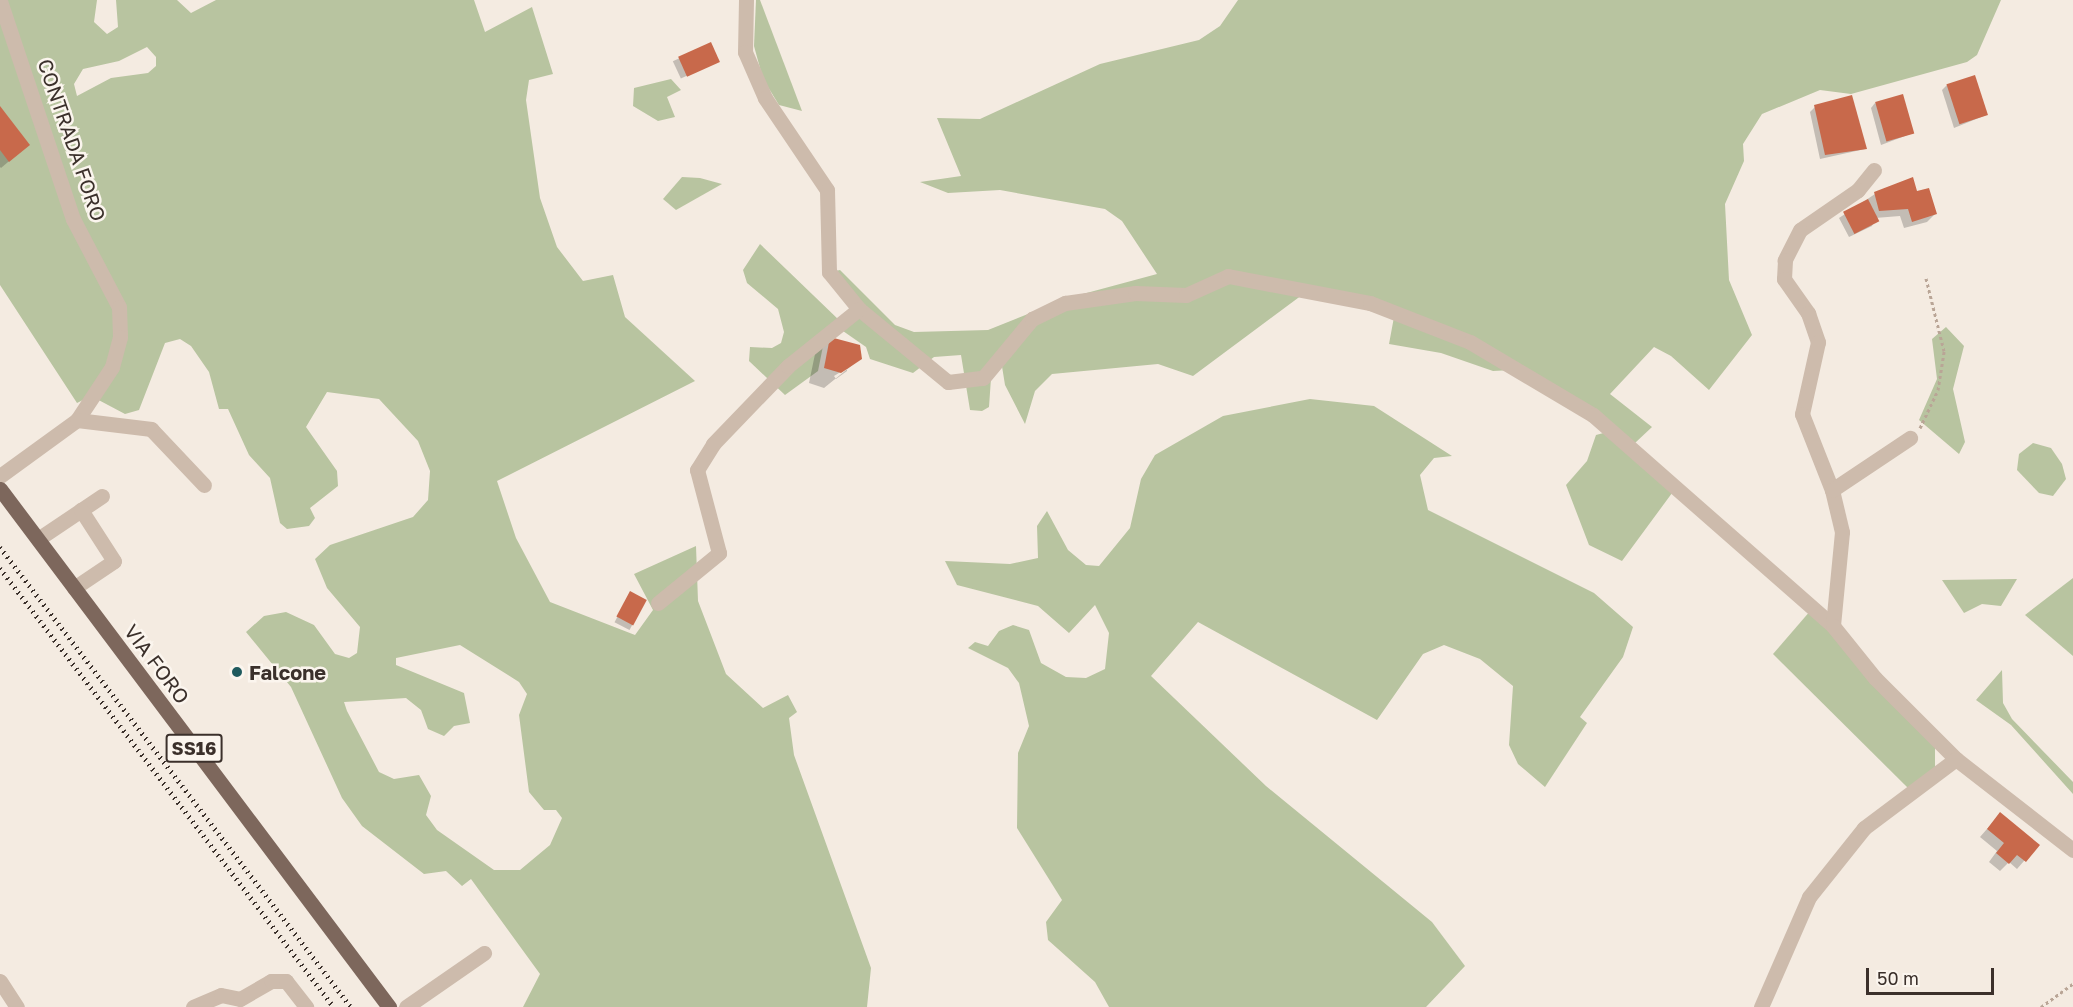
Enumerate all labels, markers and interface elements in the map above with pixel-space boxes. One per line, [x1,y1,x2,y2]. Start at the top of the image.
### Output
street label: CONTRADA FORO [33,56,111,224]
street label: VIA FORO [119,620,195,708]
place label: Falcone [249,660,326,684]
marker: Falcone [230,665,244,679]
road number: SS16 [166,733,222,763]
scale bar [1869,956,1996,994]
text: 50 m [1877,967,1919,989]

